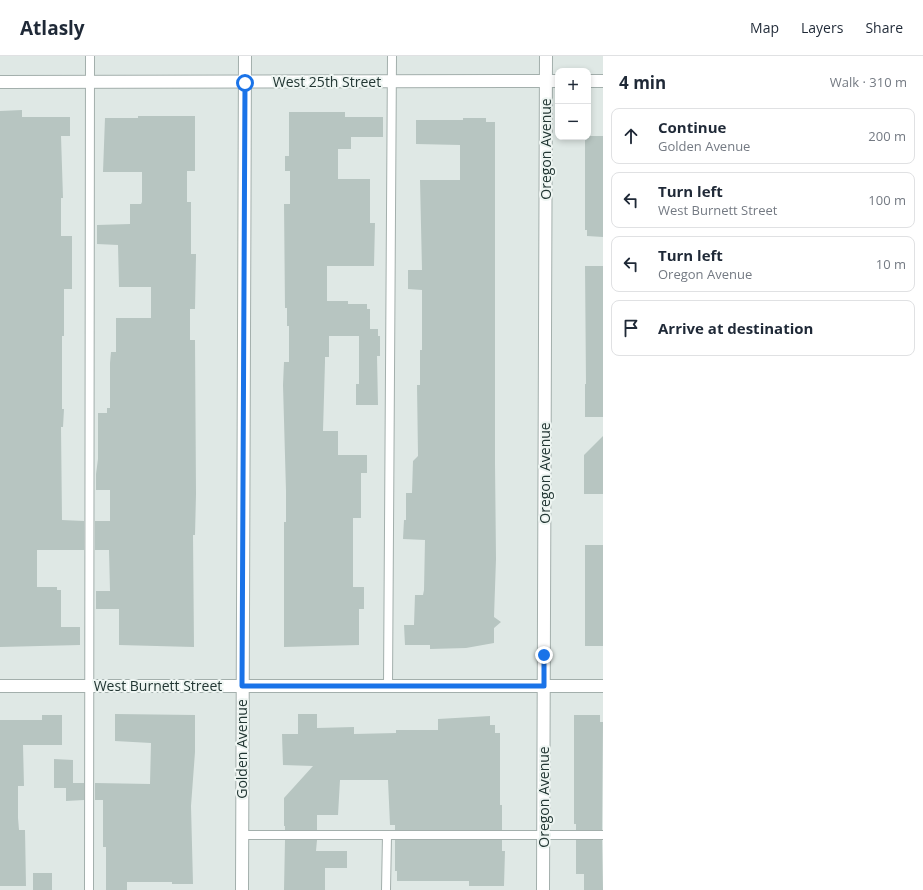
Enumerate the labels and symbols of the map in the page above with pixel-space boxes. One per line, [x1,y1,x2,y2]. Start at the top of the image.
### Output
street label: West 25th Street [273,72,381,91]
route start [236,74,254,92]
street label: Oregon Avenue [536,98,555,200]
street label: Oregon Avenue [535,422,554,524]
route end [535,646,553,664]
street label: West Burnett Street [94,676,222,695]
street label: Golden Avenue [232,699,251,799]
street label: Oregon Avenue [534,746,553,848]

